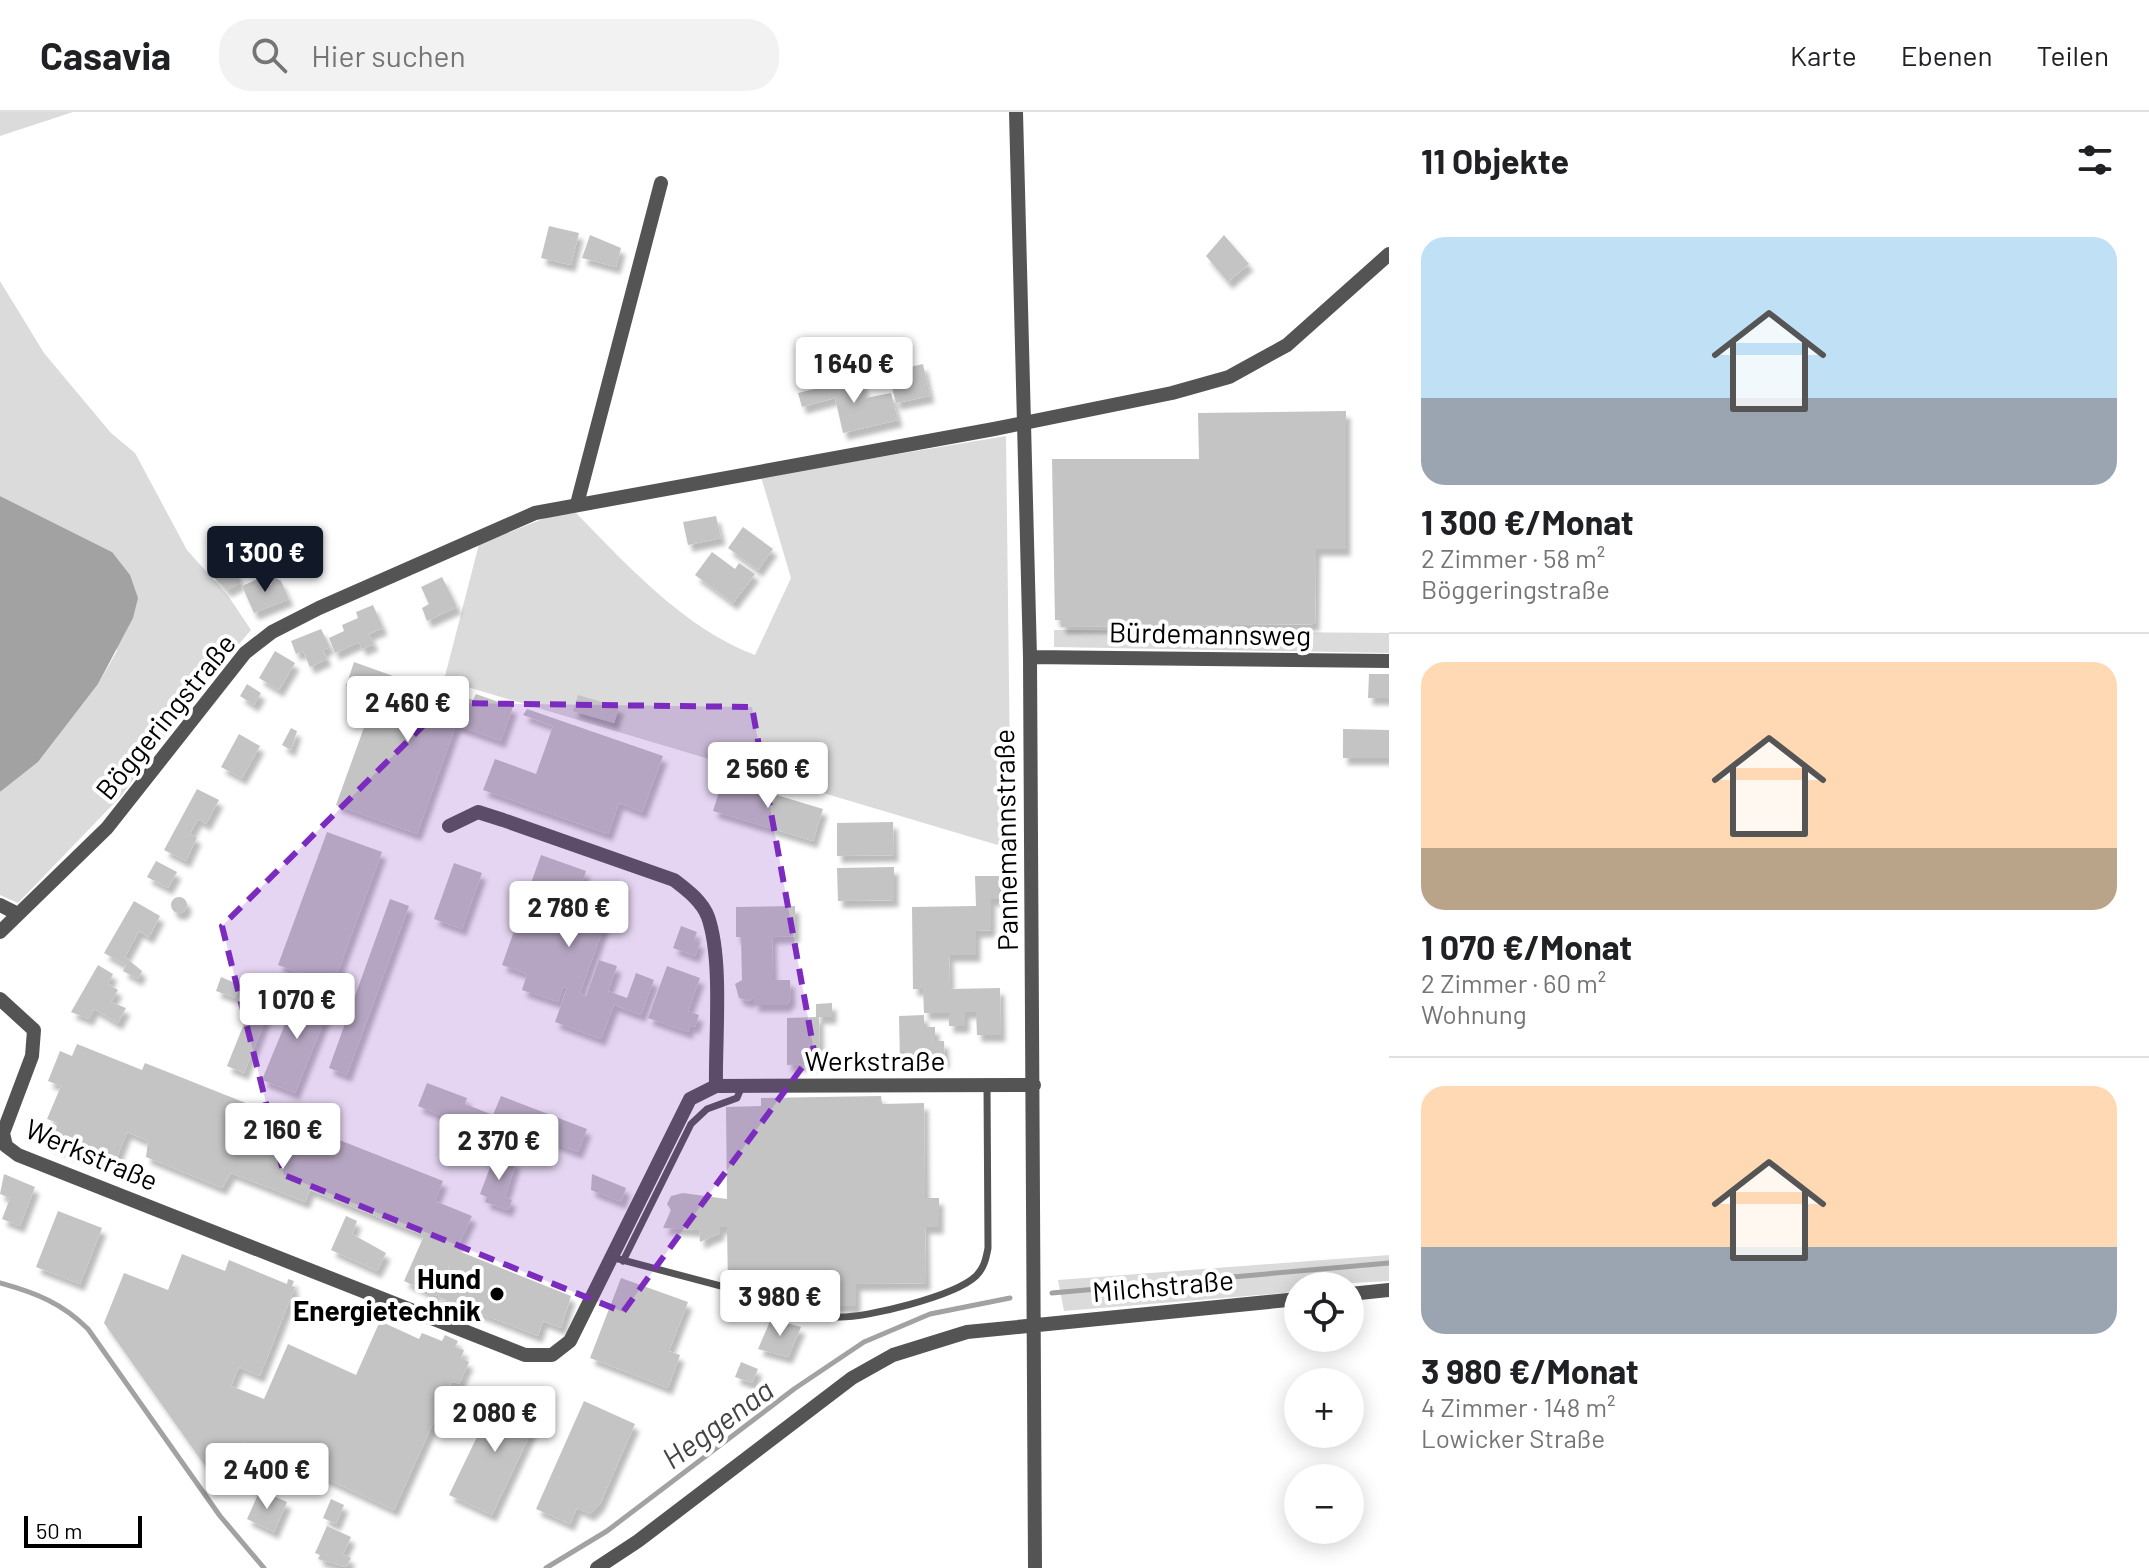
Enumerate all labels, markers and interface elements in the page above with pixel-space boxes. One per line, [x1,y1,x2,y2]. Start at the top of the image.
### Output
search box [219,19,779,91]
text: Casavia [40,32,171,78]
icon: search [247,33,291,77]
text: Hier suchen [311,37,466,73]
text: Karte [1790,38,1857,72]
text: Ebenen [1901,38,1993,72]
text: Teilen [2037,38,2109,72]
icon: filters [2073,138,2117,182]
text: 11 Objekte [1421,140,1569,181]
icon: home [1697,289,1841,433]
pin: 1 640 € [780,337,928,405]
text: 1 640 € [814,347,894,378]
text: 1 300 €/Monat [1421,501,1634,542]
pin: 1 300 € [191,526,339,594]
text: 1 300 € [225,536,305,567]
text: 2 Zimmer · 58 m² [1421,542,1605,573]
text: Böggeringstraße [1421,573,1610,604]
street label: Bürdemannsweg [1109,614,1311,652]
street label: Böggeringstraße [88,626,242,806]
pin: 2 460 € [334,676,482,744]
text: 2 460 € [365,686,451,717]
icon: home [1697,714,1841,858]
street label: Pannemannstraße [986,729,1024,951]
pin: 2 560 € [694,742,842,810]
text: 2 560 € [726,752,810,783]
pin: 2 780 € [495,881,643,949]
text: 2 780 € [527,891,611,922]
text: 1 070 €/Monat [1421,926,1632,967]
text: 2 Zimmer · 60 m² [1421,967,1606,998]
pin: 1 070 € [223,973,371,1041]
text: 1 070 € [258,983,336,1014]
text: Wohnung [1421,998,1527,1029]
street label: Werkstraße [805,1043,945,1077]
pin: 2 160 € [209,1103,357,1171]
street label: Werkstraße [21,1111,163,1197]
text: 2 160 € [243,1113,323,1144]
pin: 2 370 € [425,1114,573,1182]
text: 2 370 € [457,1124,541,1155]
icon: home [1697,1138,1841,1282]
place label: Hund Energietechnik [293,1261,481,1327]
street label: Milchstraße [1091,1262,1235,1308]
pin: 3 980 € [706,1270,854,1338]
map controls [1284,1272,1364,1544]
button: locate [1284,1272,1364,1352]
text: 3 980 € [738,1280,822,1311]
marker: Hund Energietechnik [488,1285,506,1303]
text: 3 980 €/Monat [1421,1350,1639,1391]
button: + [1284,1368,1364,1448]
water label: Heggenaa [654,1371,780,1475]
pin: 2 080 € [421,1386,569,1454]
text: 4 Zimmer · 148 m² [1421,1391,1616,1422]
text: 2 080 € [452,1396,538,1427]
text: Lowicker Straße [1421,1422,1605,1453]
pin: 2 400 € [193,1443,341,1511]
text: 2 400 € [224,1453,310,1484]
button: − [1284,1464,1364,1544]
scale bar [24,1512,142,1548]
text: 50 m [36,1517,82,1543]

